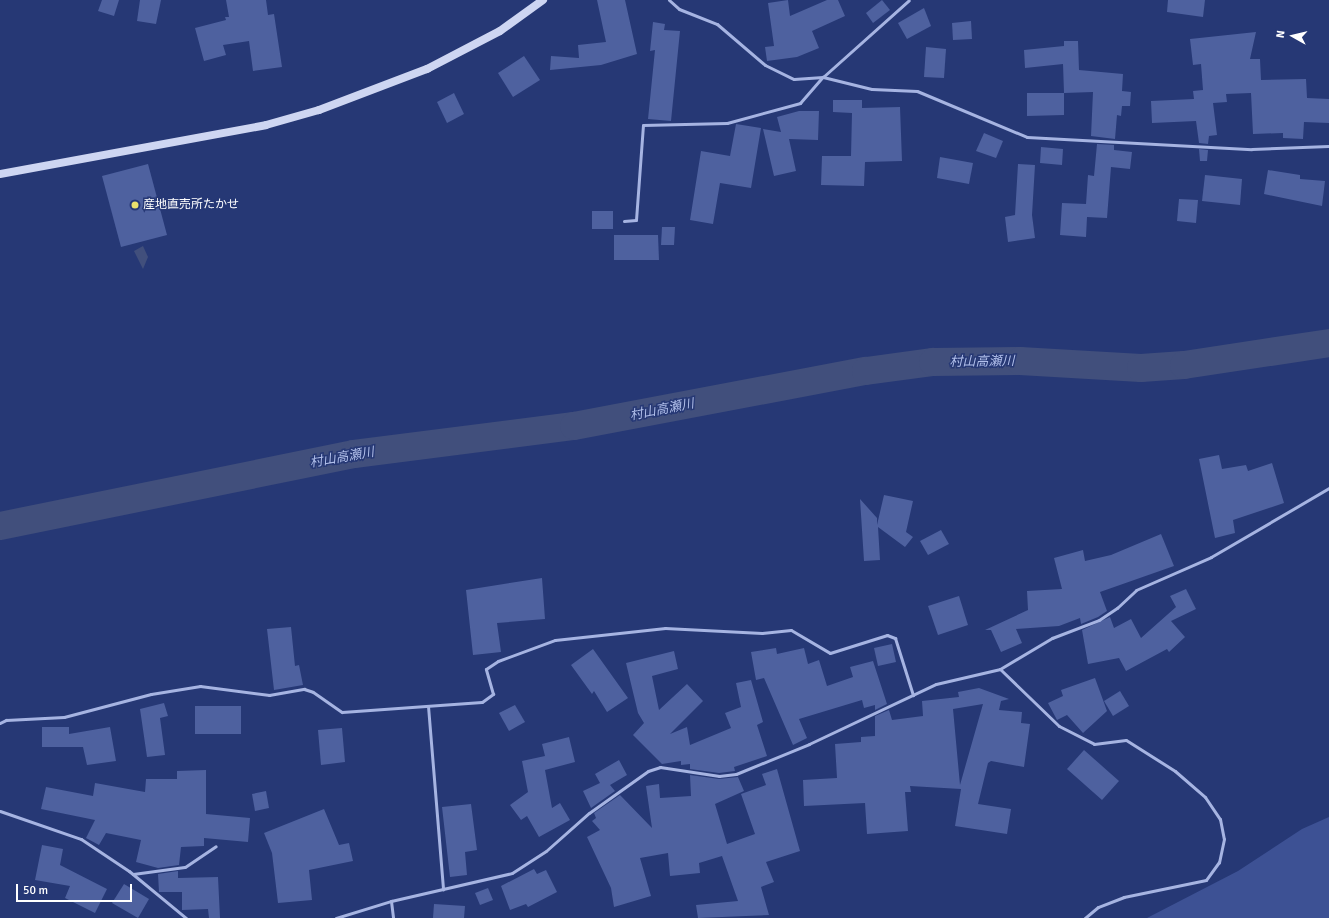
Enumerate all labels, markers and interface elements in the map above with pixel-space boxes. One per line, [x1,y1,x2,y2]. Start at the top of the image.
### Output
north arrow [1273,16,1313,56]
text: N [1274,30,1288,39]
place label: 産地直売所たかせ [143,198,239,212]
marker: 産地直売所たかせ [130,200,140,210]
water label: 村山高瀬川 [949,354,1015,370]
water label: 村山高瀬川 [629,396,695,424]
water label: 村山高瀬川 [309,445,375,471]
scale bar [18,876,134,902]
text: 50 m [23,883,48,898]

